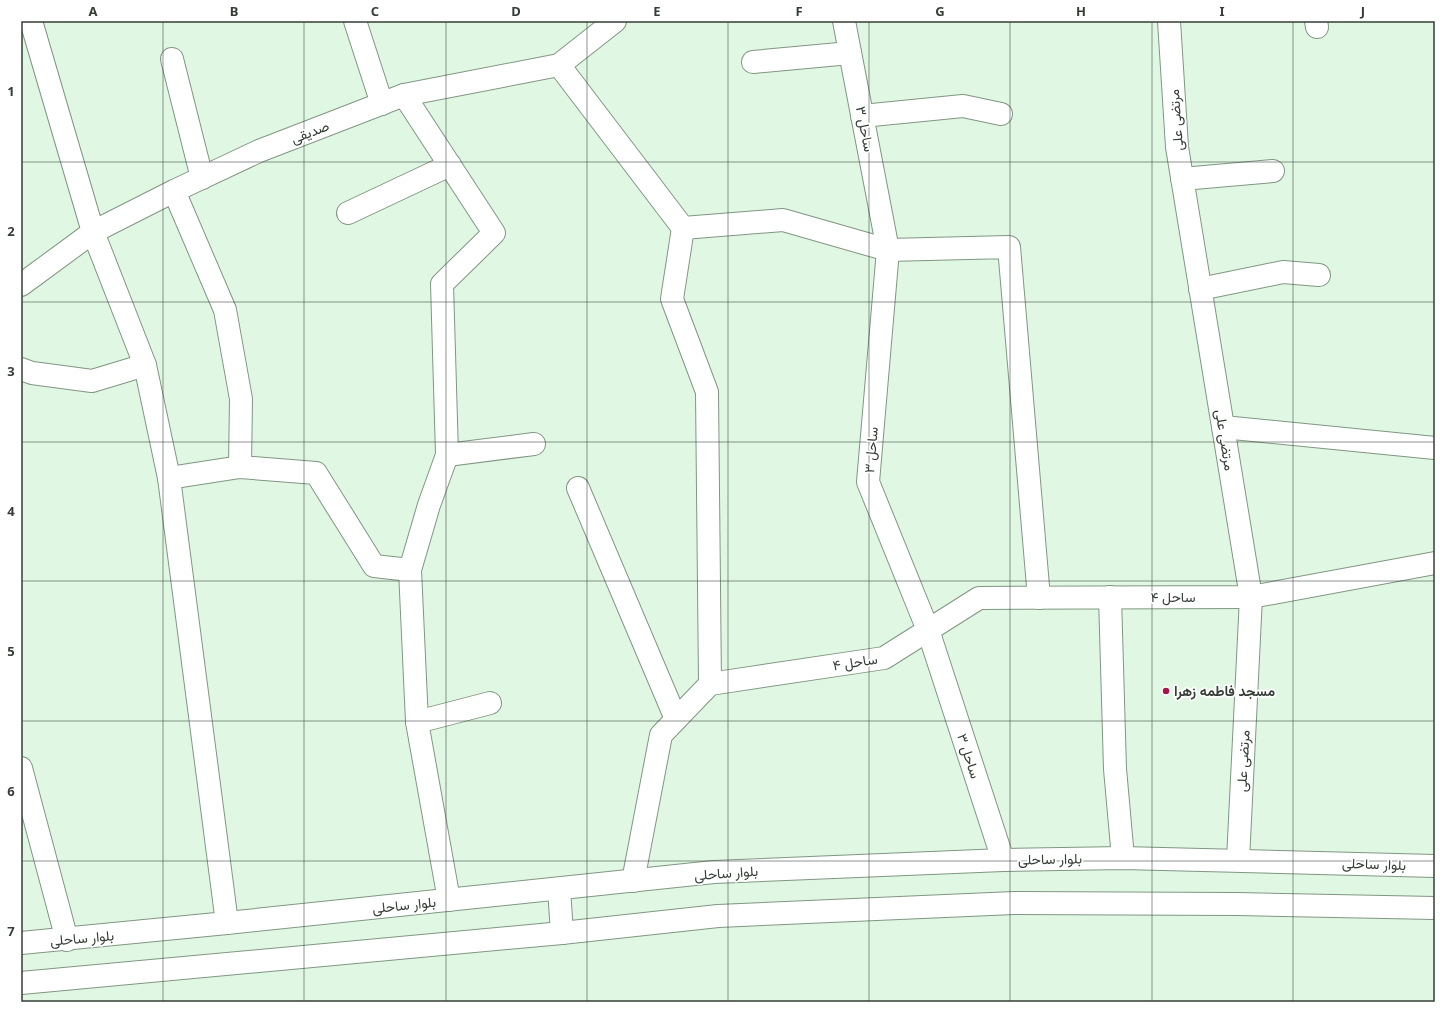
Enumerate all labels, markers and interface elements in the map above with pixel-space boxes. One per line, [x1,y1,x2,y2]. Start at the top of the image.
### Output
text: A [89,2,98,20]
text: B [230,2,238,20]
text: C [371,2,379,20]
text: D [511,2,521,20]
text: E [653,2,661,20]
text: F [795,2,803,20]
text: G [935,2,945,20]
text: H [1076,2,1086,20]
text: I [1219,2,1225,20]
text: J [1360,2,1365,20]
text: 1 [7,82,15,100]
street label: مرتضی علی [1164,89,1187,152]
street label: ساحل ۳ [852,104,879,153]
street label: صدیقی [288,115,332,147]
text: 2 [7,222,15,240]
text: 3 [7,362,15,380]
street label: مرتضی علی [1211,408,1240,472]
street label: ساحل ۳ [859,426,882,474]
text: 4 [7,502,15,520]
street label: ساحل ۴ [1150,587,1196,606]
text: 5 [7,642,15,660]
street label: ساحل ۴ [831,649,879,674]
place label: مسجد فاطمه زهرا [1174,681,1275,700]
marker: مسجد فاطمه زهرا [1161,686,1171,696]
street label: مرتضی علی [1231,730,1254,792]
street label: ساحل ۳ [953,731,986,781]
text: 6 [7,782,15,800]
street label: بلوار ساحلی [1018,848,1082,869]
street label: بلوار ساحلی [1342,853,1406,874]
street label: بلوار ساحلی [693,861,759,884]
street label: بلوار ساحلی [371,892,437,917]
text: 7 [7,922,15,940]
street label: بلوار ساحلی [49,925,115,950]

